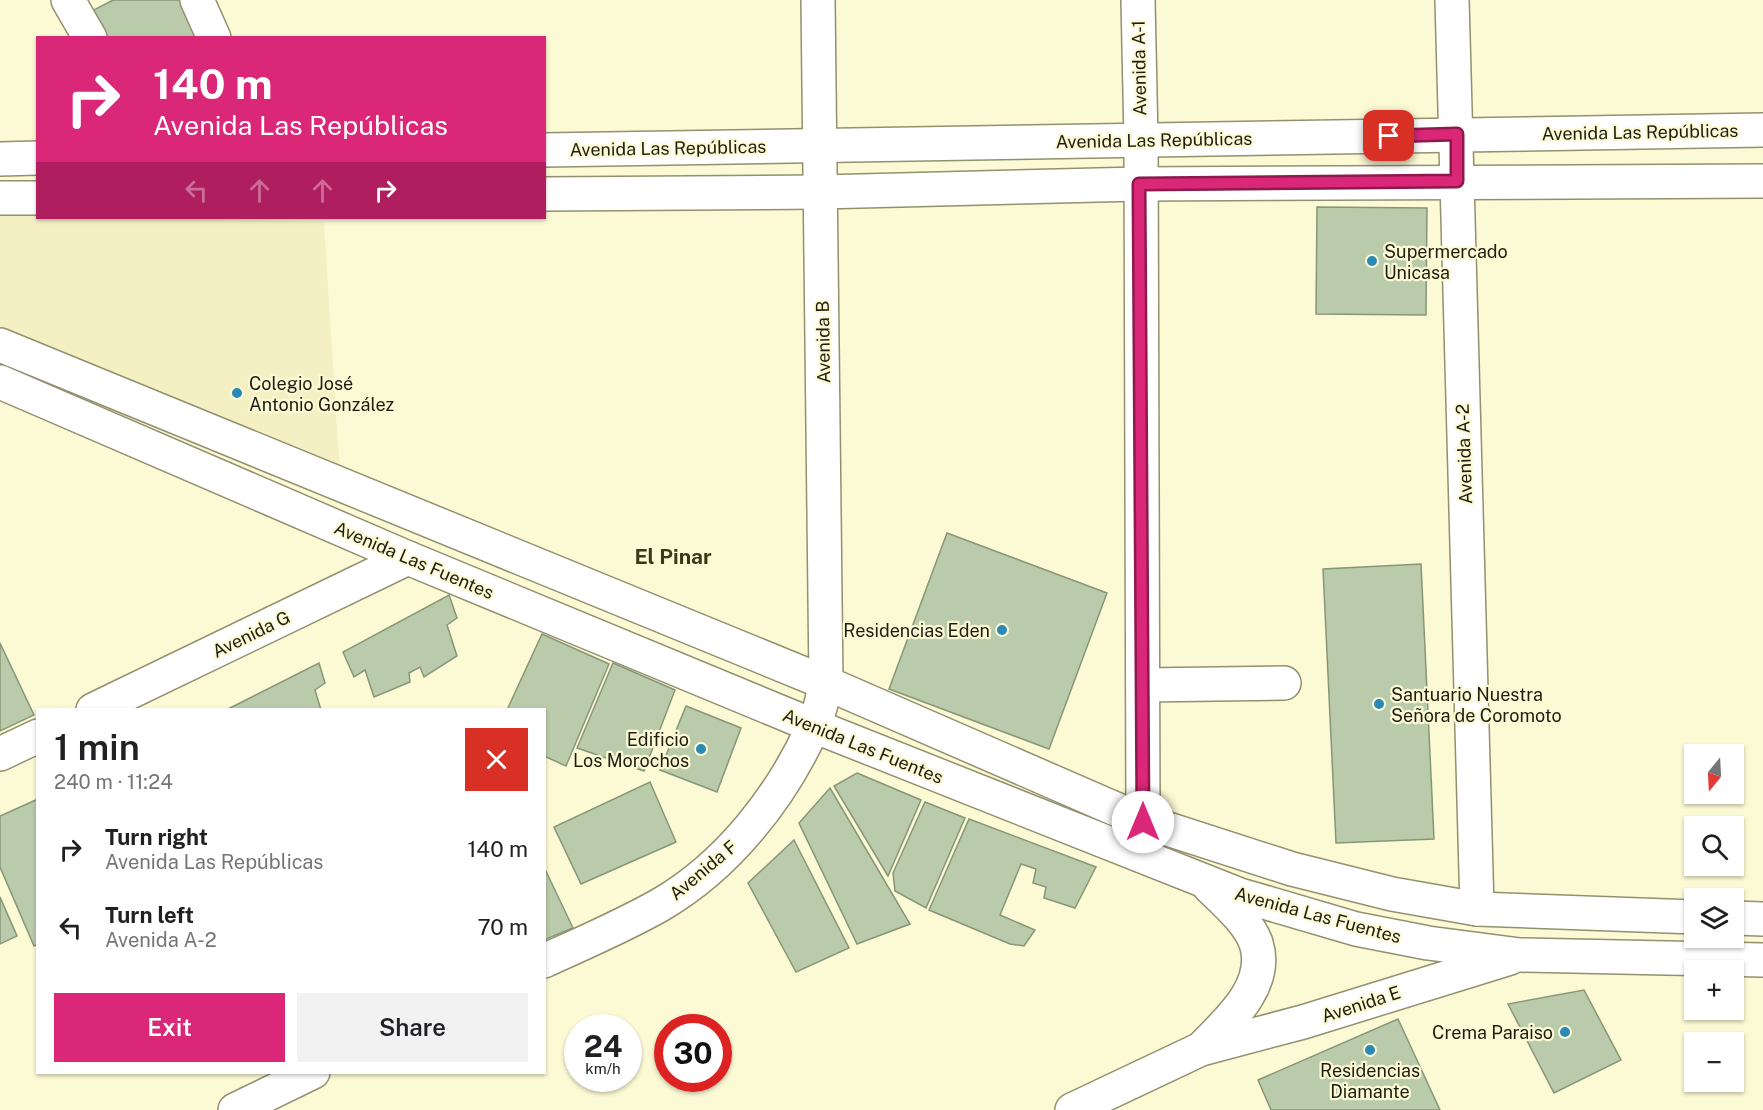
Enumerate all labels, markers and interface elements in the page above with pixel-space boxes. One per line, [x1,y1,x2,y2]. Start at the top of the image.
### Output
street label: Avenida A-1 [1128,20,1150,116]
text: 140 m [153,59,273,108]
icon: right [54,60,132,138]
text: Avenida Las Repúblicas [153,109,448,141]
pin [1363,110,1414,161]
icon: arrive [1372,119,1405,152]
street label: Avenida Las Repúblicas [1542,120,1738,144]
street label: Avenida Las Repúblicas [1056,128,1252,152]
street label: Avenida Las Repúblicas [570,136,766,160]
icon: left [180,174,213,207]
icon: ahead [243,174,276,207]
icon: ahead [306,174,339,207]
icon: right [369,174,402,207]
place label: Supermercado Unicasa [1384,241,1508,283]
marker: Supermercado Unicasa [1365,254,1379,268]
street label: Avenida B [812,300,834,384]
place label: Colegio José Antonio González [249,373,394,415]
marker: Colegio José Antonio González [230,386,244,400]
street label: Avenida A-2 [1452,403,1476,505]
street label: Avenida Las Fuentes [331,517,497,603]
district label: El Pinar [634,544,712,569]
street label: Avenida G [209,606,293,662]
place label: Residencias Eden [843,620,990,641]
marker: Residencias Eden [995,623,1009,637]
place label: Santuario Nuestra Señora de Coromoto [1391,684,1562,726]
marker: Santuario Nuestra Señora de Coromoto [1372,697,1386,711]
street label: Avenida Las Fuentes [780,704,946,788]
text: 1 min [54,726,140,768]
button: close [465,728,528,791]
place label: Edificio Los Morochos [573,729,689,771]
marker: Edificio Los Morochos [694,742,708,756]
north arrow [1684,744,1744,804]
map controls [1684,744,1744,1092]
text: 240 m · 11:24 [54,770,173,794]
position arrow [1111,790,1175,854]
button: search [1684,816,1744,876]
text: Turn right [105,824,208,850]
icon: right [54,833,87,866]
text: 140 m [467,836,528,862]
street label: Avenida F [665,836,741,904]
text: Avenida Las Repúblicas [105,850,323,874]
street label: Avenida Las Fuentes [1233,883,1403,947]
button: layers [1684,888,1744,948]
text: Turn left [105,902,194,928]
icon: left [54,911,87,944]
text: 70 m [477,914,528,940]
text: Avenida A-2 [105,928,217,952]
button: + [1684,960,1744,1020]
street label: Avenida E [1319,981,1403,1027]
button: Exit [54,993,285,1062]
button: Share [297,993,528,1062]
speed limit sign: 30 [654,1014,732,1092]
place label: Crema Paraiso [1432,1022,1553,1043]
marker: Crema Paraiso [1558,1025,1572,1039]
text: 24 [584,1028,622,1064]
button: − [1684,1032,1744,1092]
marker: Residencias Diamante [1363,1043,1377,1057]
text: km/h [585,1060,621,1077]
place label: Residencias Diamante [1320,1060,1420,1102]

